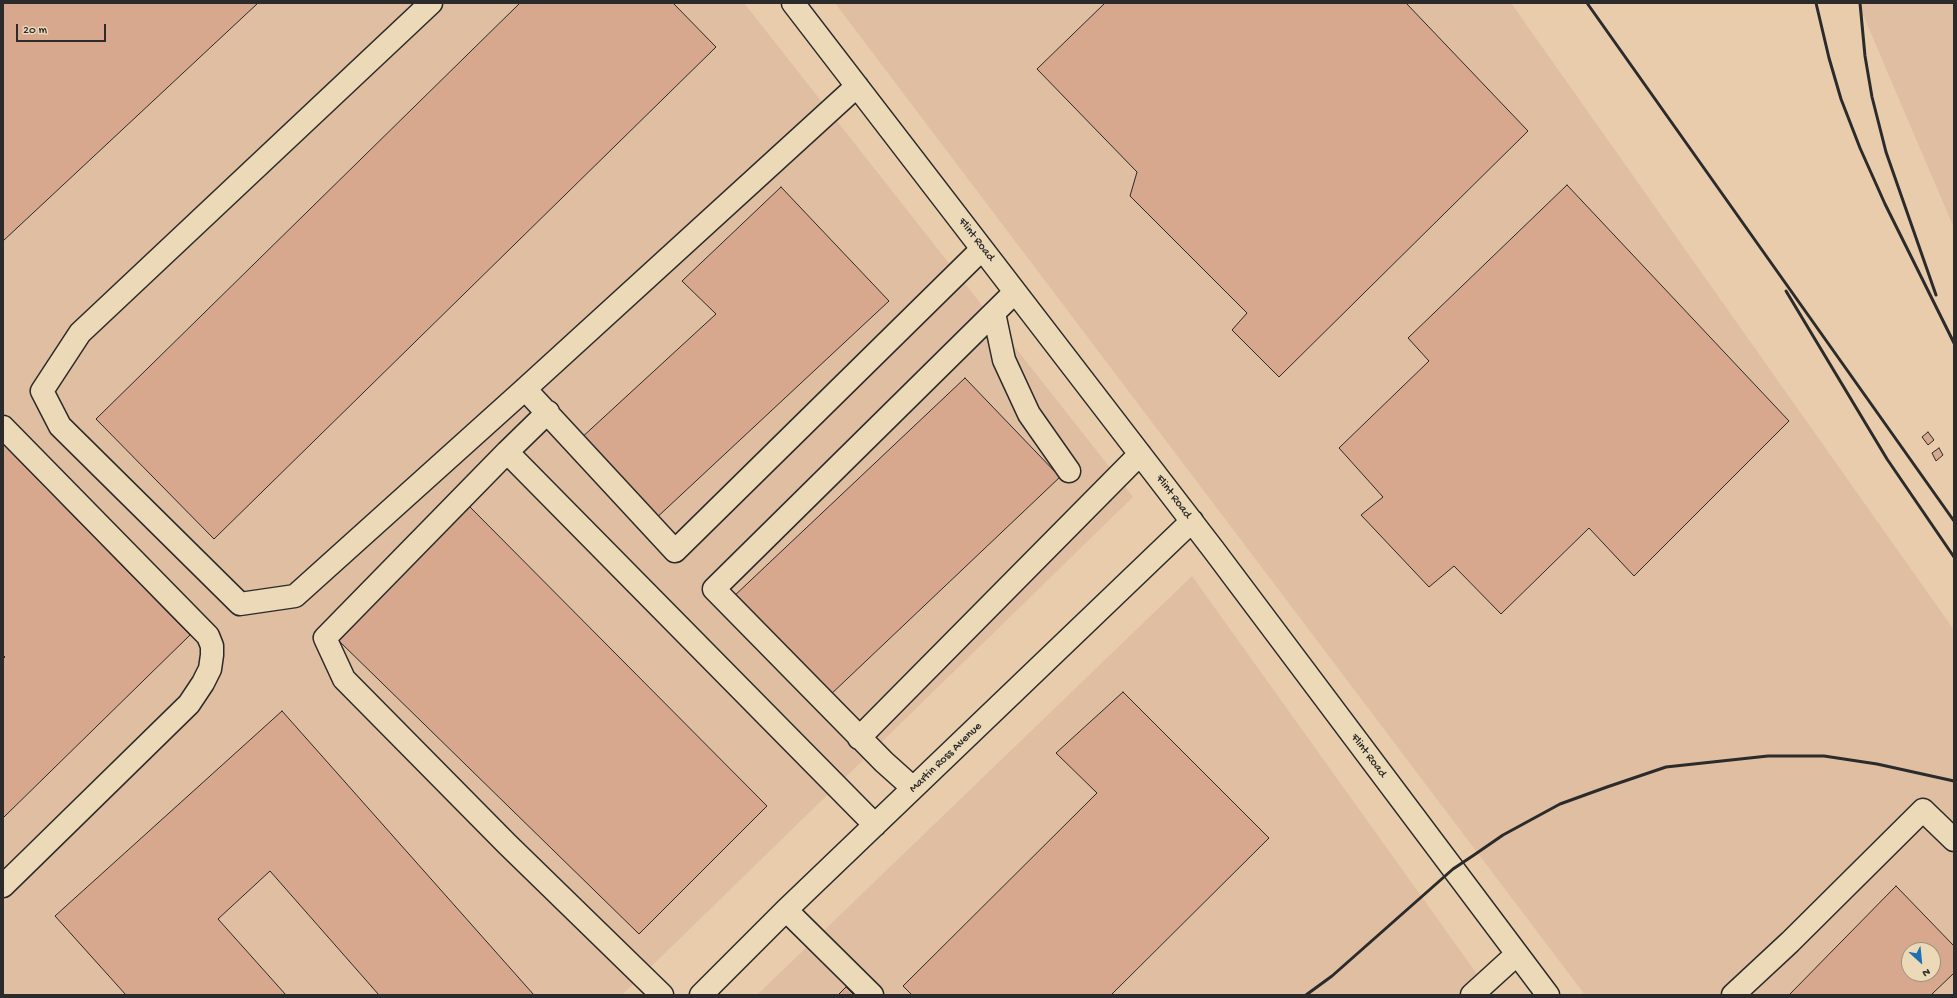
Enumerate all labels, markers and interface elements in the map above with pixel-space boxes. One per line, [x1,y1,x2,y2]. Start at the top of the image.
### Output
scale bar [18,16,108,42]
text: 20 m [23,24,47,38]
street label: Flint Road [955,215,997,265]
street label: Flint Road [1152,472,1194,522]
street label: Martin Ross Avenue [907,720,985,796]
street label: Flint Road [1347,731,1389,781]
north arrow [1901,942,1941,982]
text: N [1920,965,1932,979]

